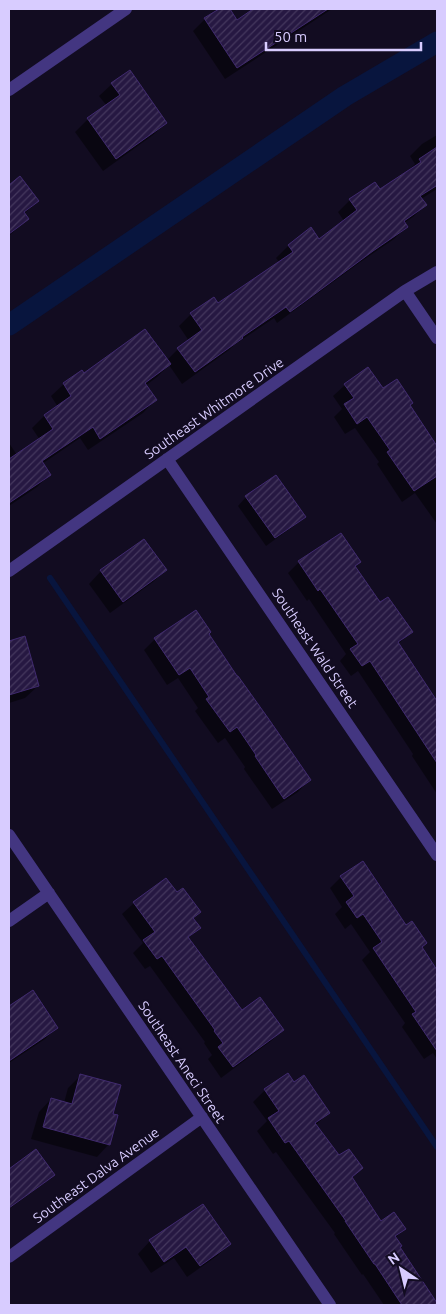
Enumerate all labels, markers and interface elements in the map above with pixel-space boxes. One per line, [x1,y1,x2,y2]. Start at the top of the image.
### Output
scale bar [266,20,421,52]
text: 50 m [274,28,307,45]
street label: Southeast Whitmore Drive [141,354,287,462]
street label: Southeast Wald Street [269,585,361,711]
street label: Southeast Aneci Street [135,998,229,1126]
street label: Southeast Dalva Avenue [30,1124,162,1226]
north arrow [376,1244,426,1294]
text: N [385,1249,402,1268]

